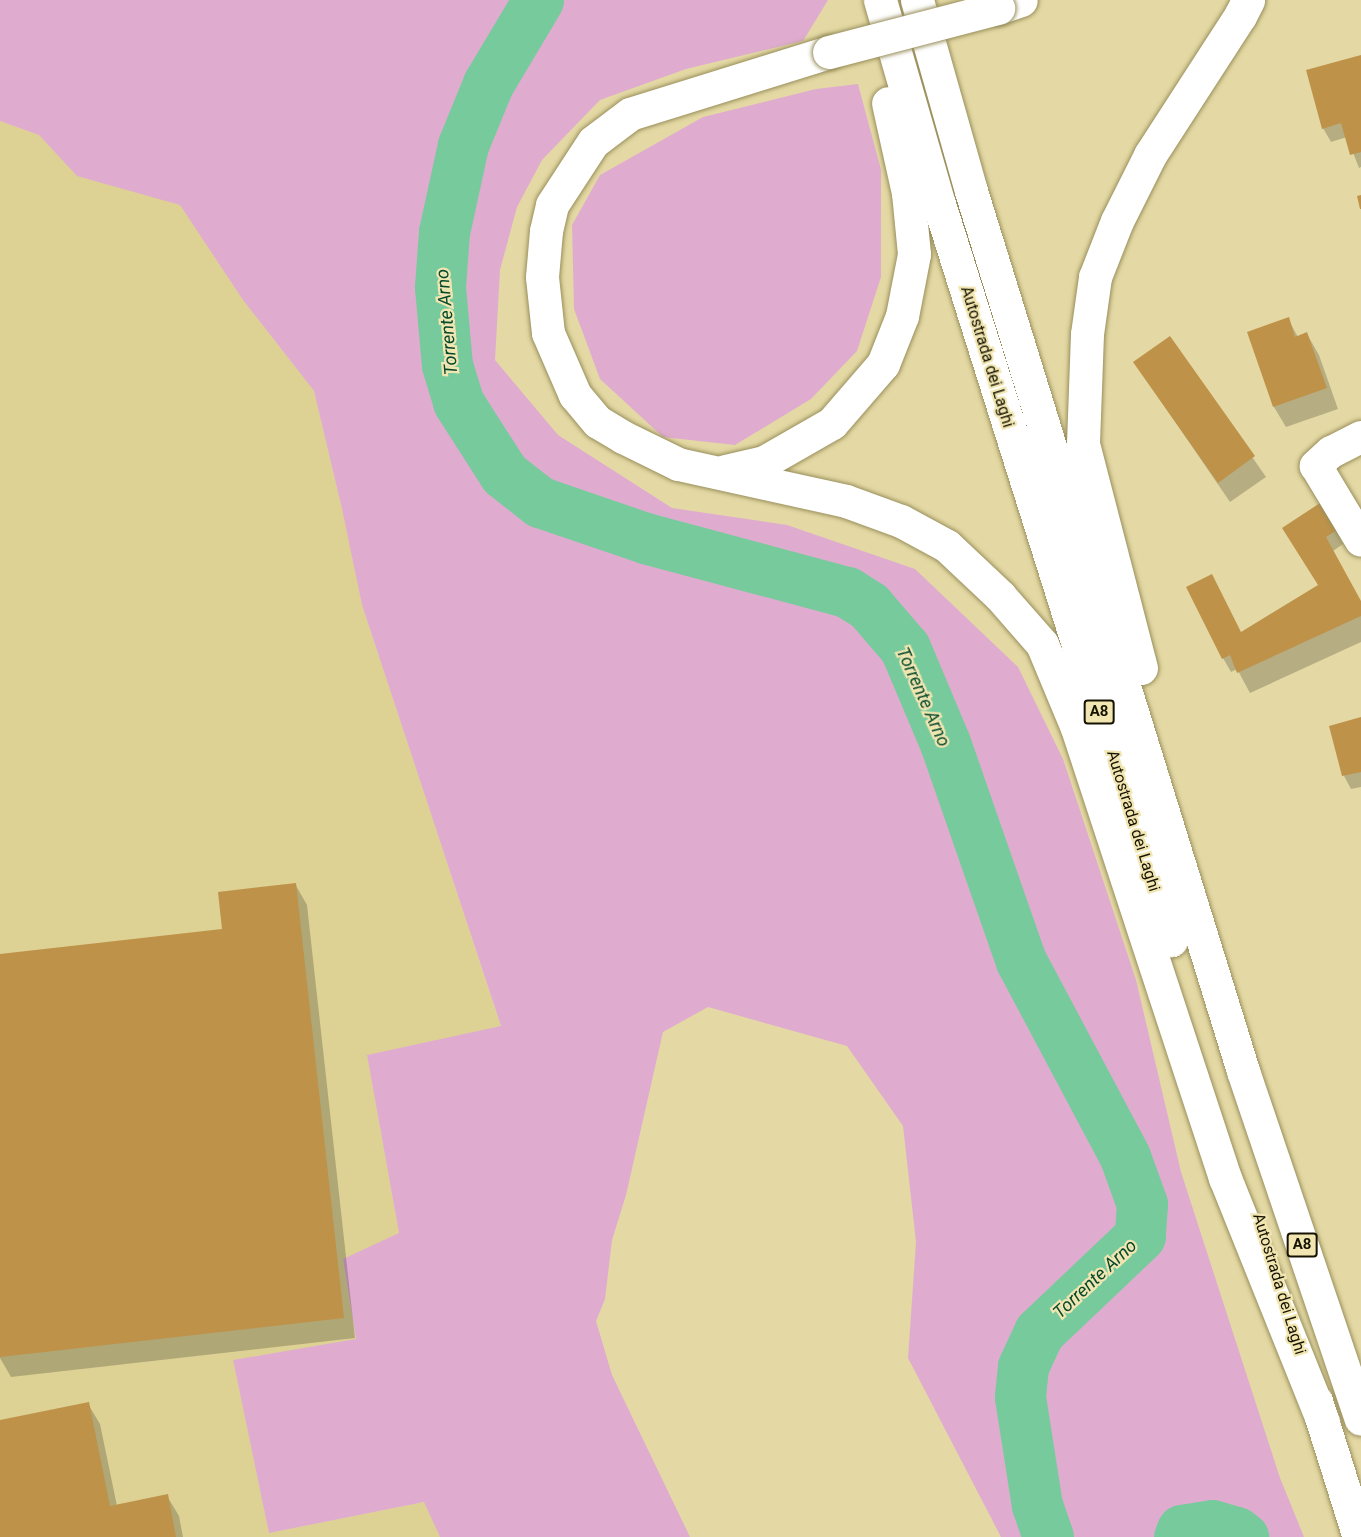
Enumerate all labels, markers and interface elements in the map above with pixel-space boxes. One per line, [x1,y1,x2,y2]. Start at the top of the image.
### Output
water label: Torrente Arno [432,268,462,376]
street label: Autostrada dei Laghi [956,284,1018,430]
water label: Torrente Arno [892,644,954,750]
road number: A8 [1082,700,1116,724]
street label: Autostrada dei Laghi [1102,748,1164,894]
street label: Autostrada dei Laghi [1248,1211,1310,1357]
road number: A8 [1286,1233,1318,1257]
water label: Torrente Arno [1049,1235,1141,1323]

